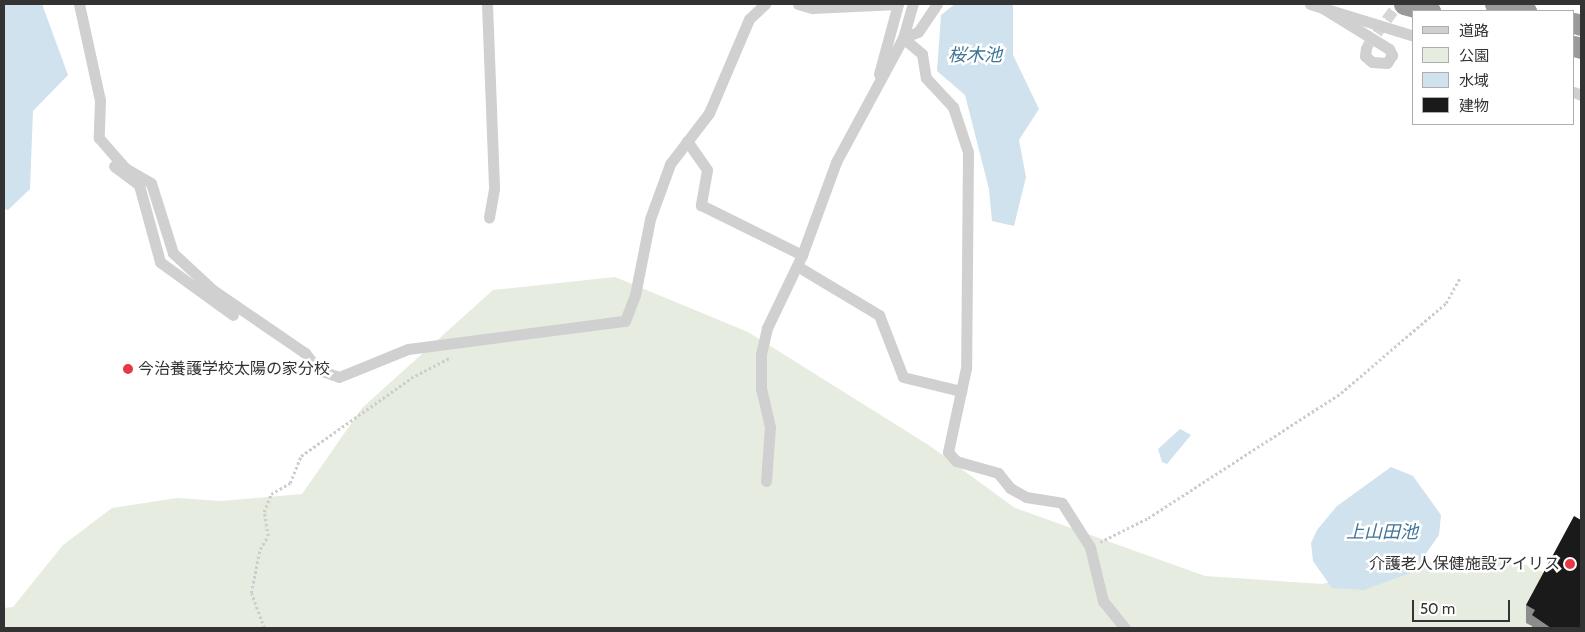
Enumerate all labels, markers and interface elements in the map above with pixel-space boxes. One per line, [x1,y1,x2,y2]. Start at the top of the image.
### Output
legend [1412,10,1575,125]
text: 道路 [1459,22,1489,40]
water label: 桜木池 [948,44,1002,66]
text: 公園 [1459,47,1489,65]
text: 水域 [1459,72,1489,90]
text: 建物 [1459,97,1489,115]
place label: 今治養護学校太陽の家分校 [138,359,330,379]
marker: 今治養護学校太陽の家分校 [122,363,134,375]
water label: 上山田池 [1346,521,1418,543]
place label: 介護老人保健施設アイリス [1368,554,1560,574]
marker: 介護老人保健施設アイリス [1564,558,1576,570]
scale bar [1415,590,1512,622]
text: 50 m [1420,600,1455,618]

